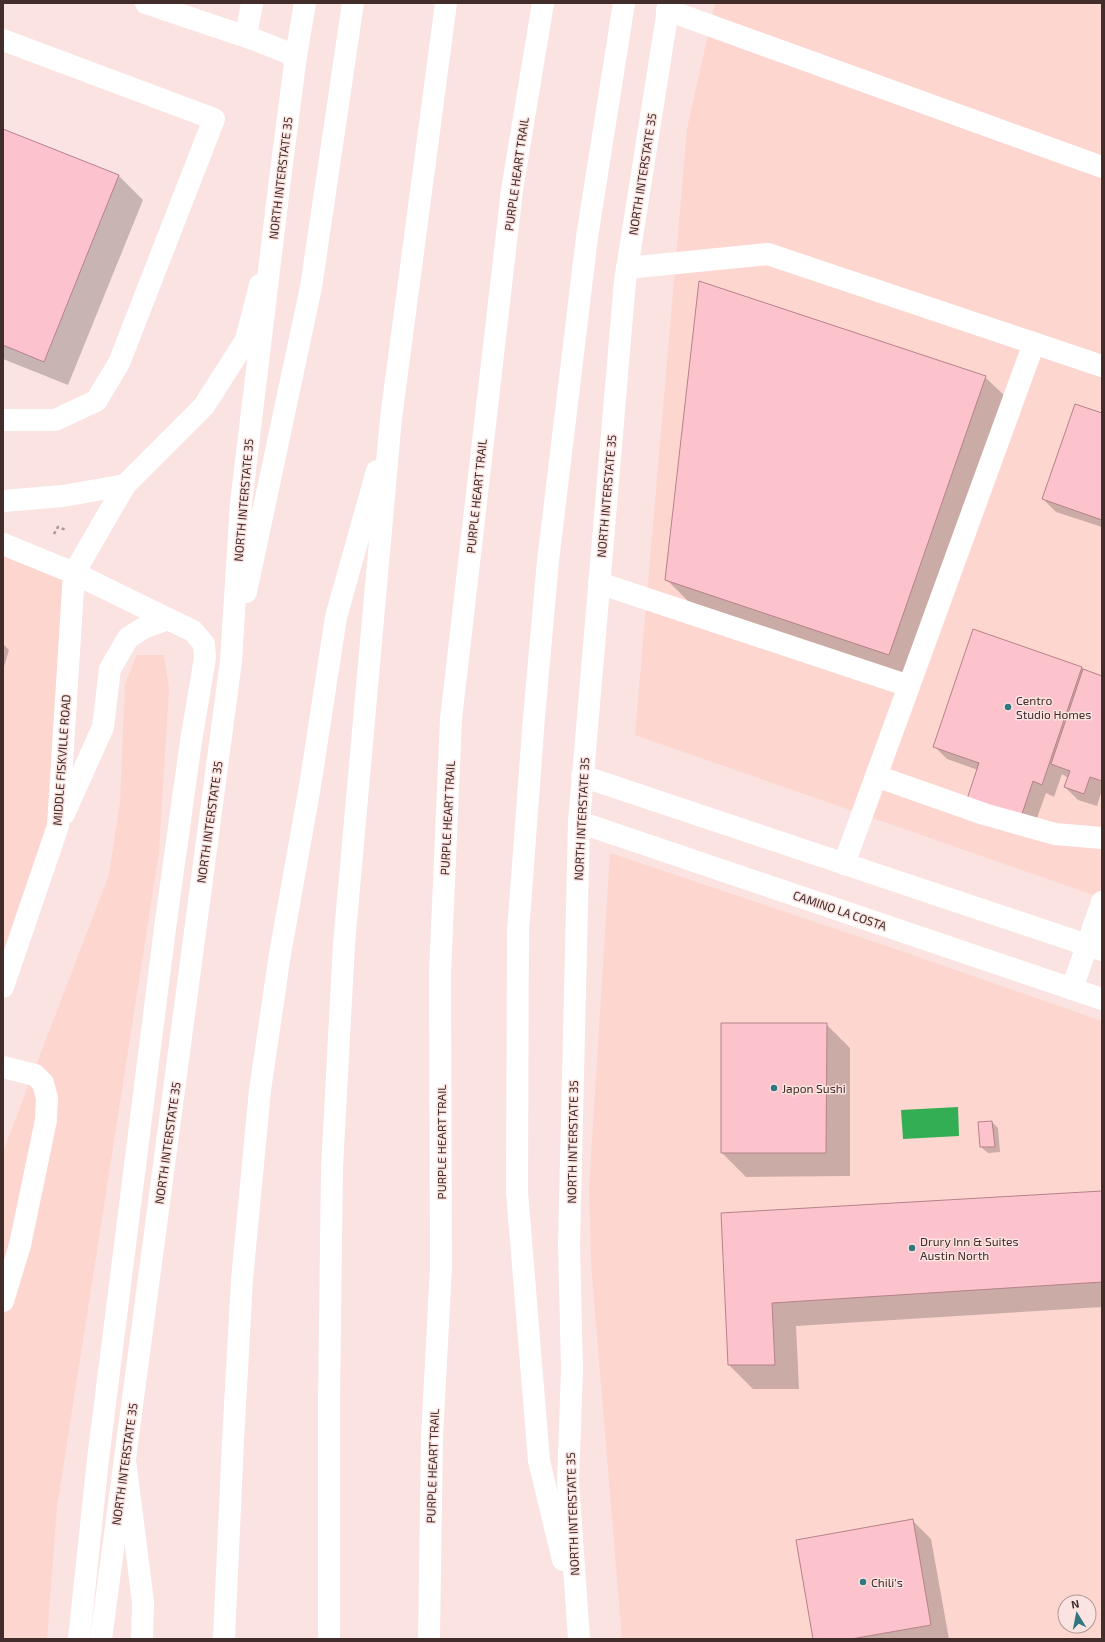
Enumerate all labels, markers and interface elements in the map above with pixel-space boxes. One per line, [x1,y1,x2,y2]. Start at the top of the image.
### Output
street label: NORTH INTERSTATE 35 [625,112,659,236]
street label: NORTH INTERSTATE 35 [266,116,294,240]
street label: PURPLE HEART TRAIL [501,116,531,232]
street label: NORTH INTERSTATE 35 [594,434,618,558]
street label: NORTH INTERSTATE 35 [231,438,255,562]
street label: PURPLE HEART TRAIL [463,438,489,554]
place label: Centro Studio Homes [1016,693,1091,721]
street label: MIDDLE FISKVILLE ROAD [49,694,73,826]
marker: Centro Studio Homes [1003,702,1013,712]
street label: NORTH INTERSTATE 35 [571,757,591,881]
street label: NORTH INTERSTATE 35 [193,760,225,884]
street label: PURPLE HEART TRAIL [437,760,457,876]
street label: CAMINO LA COSTA [791,887,889,933]
street label: NORTH INTERSTATE 35 [564,1080,580,1204]
street label: NORTH INTERSTATE 35 [151,1081,183,1205]
place label: Japon Sushi [782,1081,846,1095]
marker: Japon Sushi [769,1083,779,1093]
street label: PURPLE HEART TRAIL [434,1085,448,1199]
place label: Drury Inn & Suites Austin North [920,1234,1019,1262]
marker: Drury Inn & Suites Austin North [907,1243,917,1253]
street label: NORTH INTERSTATE 35 [108,1402,140,1526]
street label: PURPLE HEART TRAIL [423,1408,441,1524]
street label: NORTH INTERSTATE 35 [563,1452,581,1576]
place label: Chili's [871,1575,903,1589]
marker: Chili's [858,1577,868,1587]
north arrow [1057,1594,1097,1634]
text: N [1070,1597,1080,1611]

